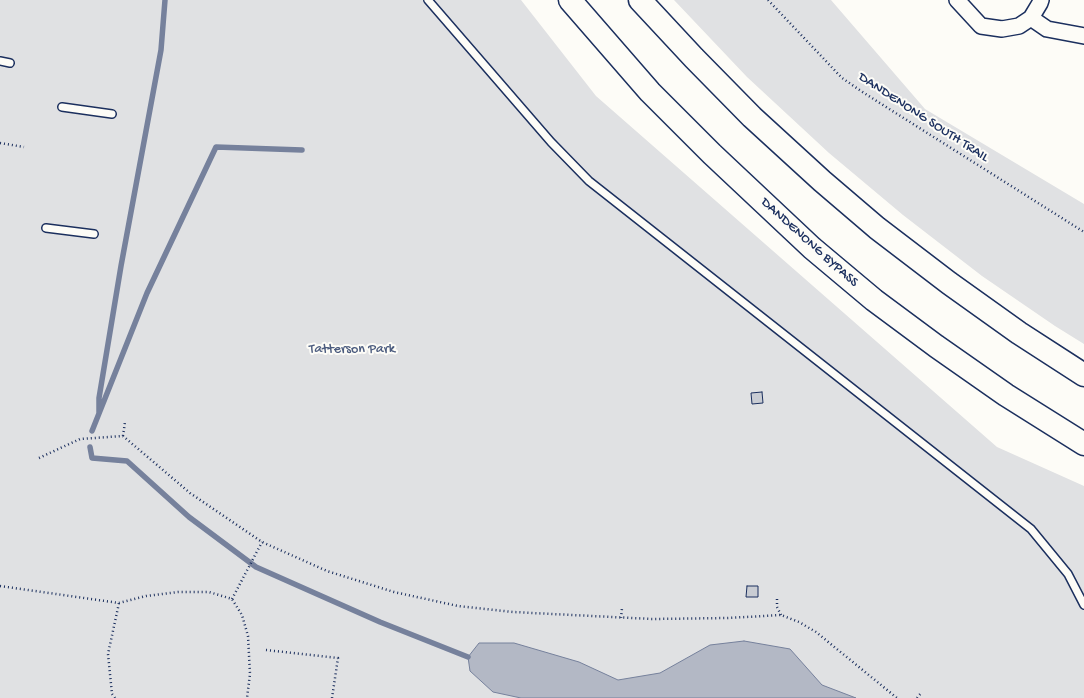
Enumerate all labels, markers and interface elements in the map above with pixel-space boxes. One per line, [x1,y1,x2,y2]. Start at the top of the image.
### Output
street label: DANDENONG SOUTH TRAIL [855,69,991,167]
street label: DANDENONG BYPASS [757,195,861,291]
park label: Tatterson Park [309,342,395,358]

